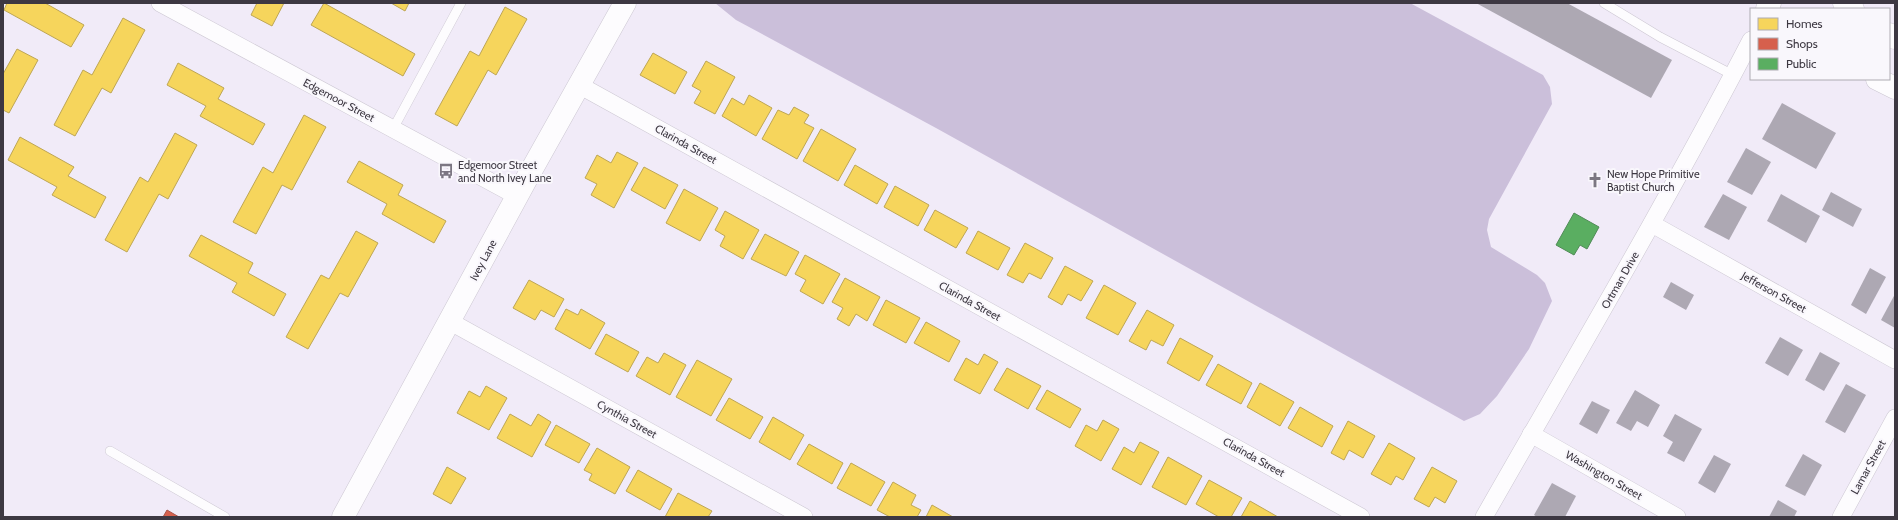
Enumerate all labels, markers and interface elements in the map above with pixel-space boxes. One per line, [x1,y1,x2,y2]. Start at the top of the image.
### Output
legend [1750,8,1890,80]
text: Homes [1786,16,1823,31]
text: Shops [1786,36,1818,51]
text: Public [1786,56,1817,71]
street label: Edgemoor Street [301,75,377,125]
street label: Clarinda Street [653,121,720,167]
place label: Edgemoor Street and North Ivey Lane [458,158,552,185]
bus stop icon: Edgemoor Street and North Ivey Lane [437,162,455,180]
place label: New Hope Primitive Baptist Church [1607,167,1700,194]
church icon: New Hope Primitive Baptist Church [1586,171,1604,189]
street label: Ivey Lane [466,237,500,283]
street label: Ortman Drive [1598,249,1642,311]
street label: Jefferson Street [1738,268,1809,316]
street label: Clarinda Street [937,278,1004,324]
street label: Cynthia Street [595,397,660,441]
street label: Clarinda Street [1221,434,1288,480]
street label: Lamar Street [1847,437,1889,497]
street label: Washington Street [1563,447,1645,503]

